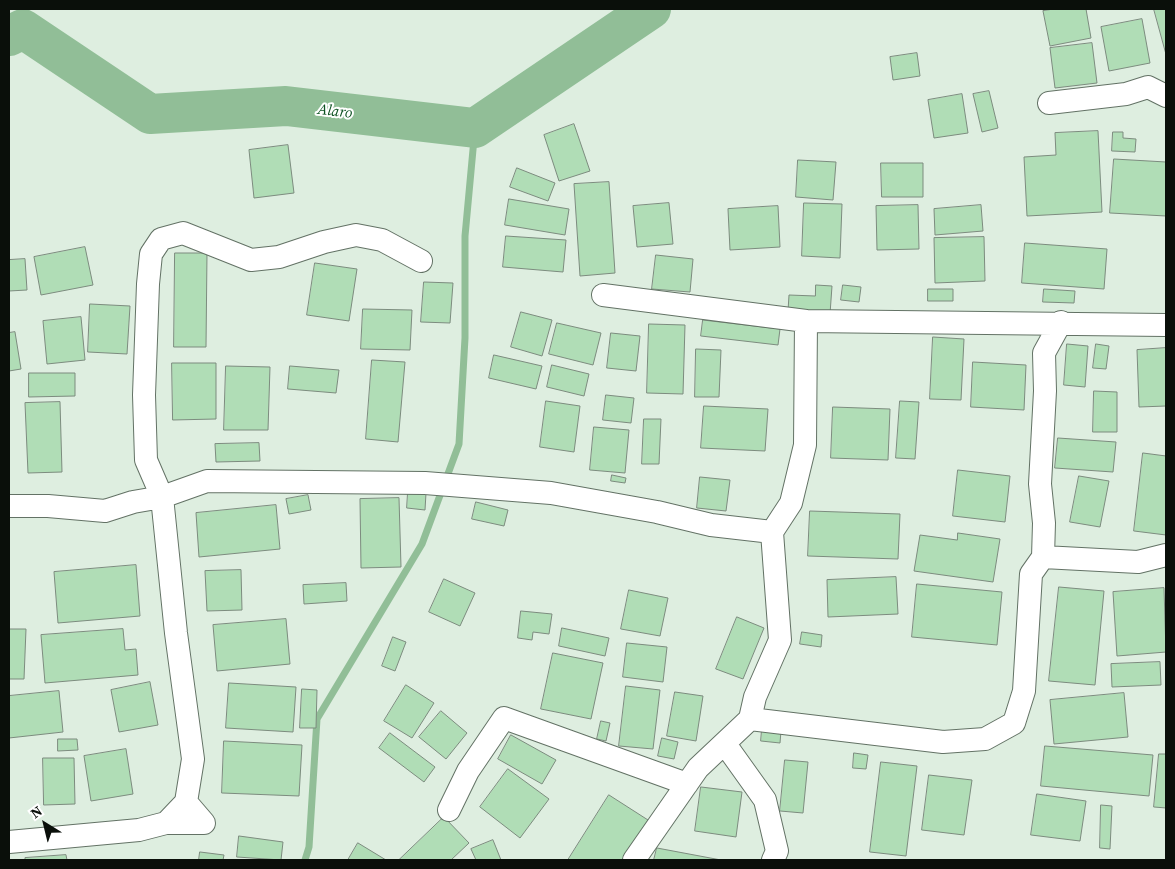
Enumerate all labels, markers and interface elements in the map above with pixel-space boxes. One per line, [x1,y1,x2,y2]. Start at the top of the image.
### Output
water label: Alaro [317,101,353,123]
north arrow [20,799,70,849]
text: N [26,801,46,823]

